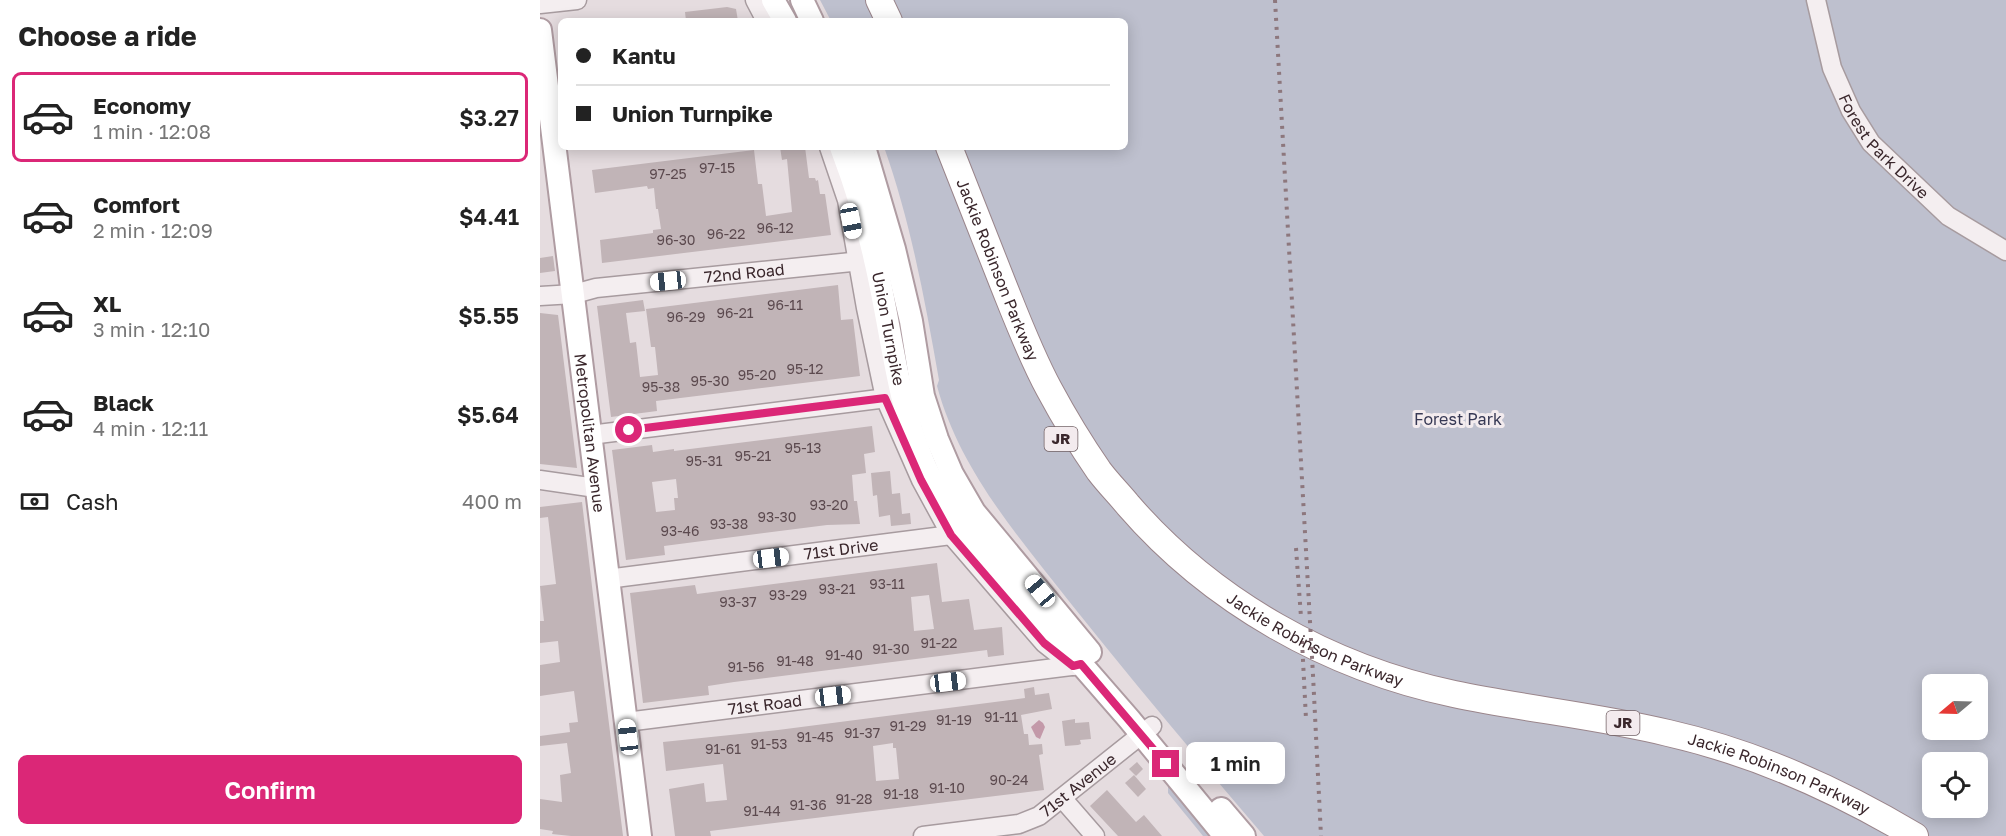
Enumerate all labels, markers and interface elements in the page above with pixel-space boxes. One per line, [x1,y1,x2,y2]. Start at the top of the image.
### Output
text: Choose a ride [18,20,197,52]
text: Kantu [612,42,676,69]
icon: car [21,90,75,144]
street label: Forest Park Drive [1835,91,1933,203]
text: Economy [93,92,191,119]
text: Union Turnpike [612,100,773,127]
text: $3.27 [459,104,519,131]
text: 1 min · 12:08 [93,119,211,143]
house number: 97-15 [699,159,735,176]
house number: 97-25 [649,165,687,182]
street label: Jackie Robinson Parkway [952,176,1044,364]
icon: car [21,189,75,243]
text: Comfort [93,191,180,218]
car [839,202,863,240]
text: $4.41 [459,203,519,230]
text: 2 min · 12:09 [93,218,213,242]
house number: 96-12 [756,219,794,236]
house number: 96-22 [707,225,745,242]
house number: 96-30 [656,231,696,248]
street label: 72nd Road [703,259,786,287]
car [649,270,687,292]
street label: Union Turnpike [868,270,910,387]
icon: car [21,288,75,342]
text: XL [93,290,121,317]
house number: 96-11 [767,296,803,313]
text: $5.55 [458,302,519,329]
house number: 96-21 [716,304,754,321]
house number: 96-29 [667,308,705,325]
text: 3 min · 12:10 [93,317,210,341]
street label: Metropolitan Avenue [570,352,610,513]
house number: 95-12 [787,360,823,377]
house number: 95-20 [738,366,776,383]
house number: 95-30 [691,372,729,389]
house number: 95-38 [642,378,680,395]
icon: car [21,387,75,441]
text: Black [93,389,154,416]
text: $5.64 [457,401,519,428]
park label: Forest Park [1414,409,1502,429]
text: 4 min · 12:11 [93,416,208,440]
route start [615,416,642,443]
road number: JR [1044,427,1078,451]
house number: 95-13 [785,439,821,456]
house number: 95-21 [735,447,772,464]
house number: 95-31 [686,452,723,469]
icon: cash [18,485,51,518]
text: Cash [66,488,119,515]
text: 400 m [462,489,522,513]
house number: 93-20 [810,496,848,513]
house number: 93-30 [758,508,796,525]
house number: 93-38 [710,515,748,532]
house number: 93-46 [661,522,700,539]
street label: 71st Drive [803,534,879,564]
car [752,547,790,569]
car [1022,571,1058,611]
house number: 93-11 [869,575,905,592]
house number: 93-21 [819,580,856,597]
house number: 93-29 [769,586,807,603]
street label: Jackie Robinson Parkway [1223,588,1406,690]
house number: 93-37 [719,593,757,610]
house number: 91-22 [921,634,957,651]
house number: 91-30 [872,640,910,657]
house number: 91-40 [825,646,863,663]
house number: 91-48 [776,652,814,669]
house number: 91-56 [727,658,765,675]
car [929,671,967,693]
north arrow [1922,674,1988,740]
map controls [1922,674,1988,818]
car [814,685,852,707]
street label: 71st Road [727,690,803,719]
house number: 91-11 [984,708,1018,725]
house number: 91-19 [936,711,972,728]
road number: JR [1606,711,1640,735]
house number: 91-29 [889,717,927,734]
car [617,718,639,756]
house number: 91-37 [844,724,880,741]
house number: 91-45 [796,728,834,745]
street label: Jackie Robinson Parkway [1686,728,1874,819]
house number: 91-53 [751,735,787,752]
house number: 91-61 [705,740,741,757]
callout: 1 min [1187,743,1286,785]
street label: 71st Avenue [1036,749,1120,821]
route end [1152,750,1179,777]
text: 1 min [1210,751,1261,775]
button: locate [1922,752,1988,818]
button: Confirm [18,755,522,824]
house number: 90-24 [989,771,1029,788]
house number: 91-10 [929,779,965,796]
house number: 91-18 [883,785,919,802]
house number: 91-28 [835,790,873,807]
house number: 91-36 [789,796,827,813]
house number: 91-44 [743,802,781,819]

